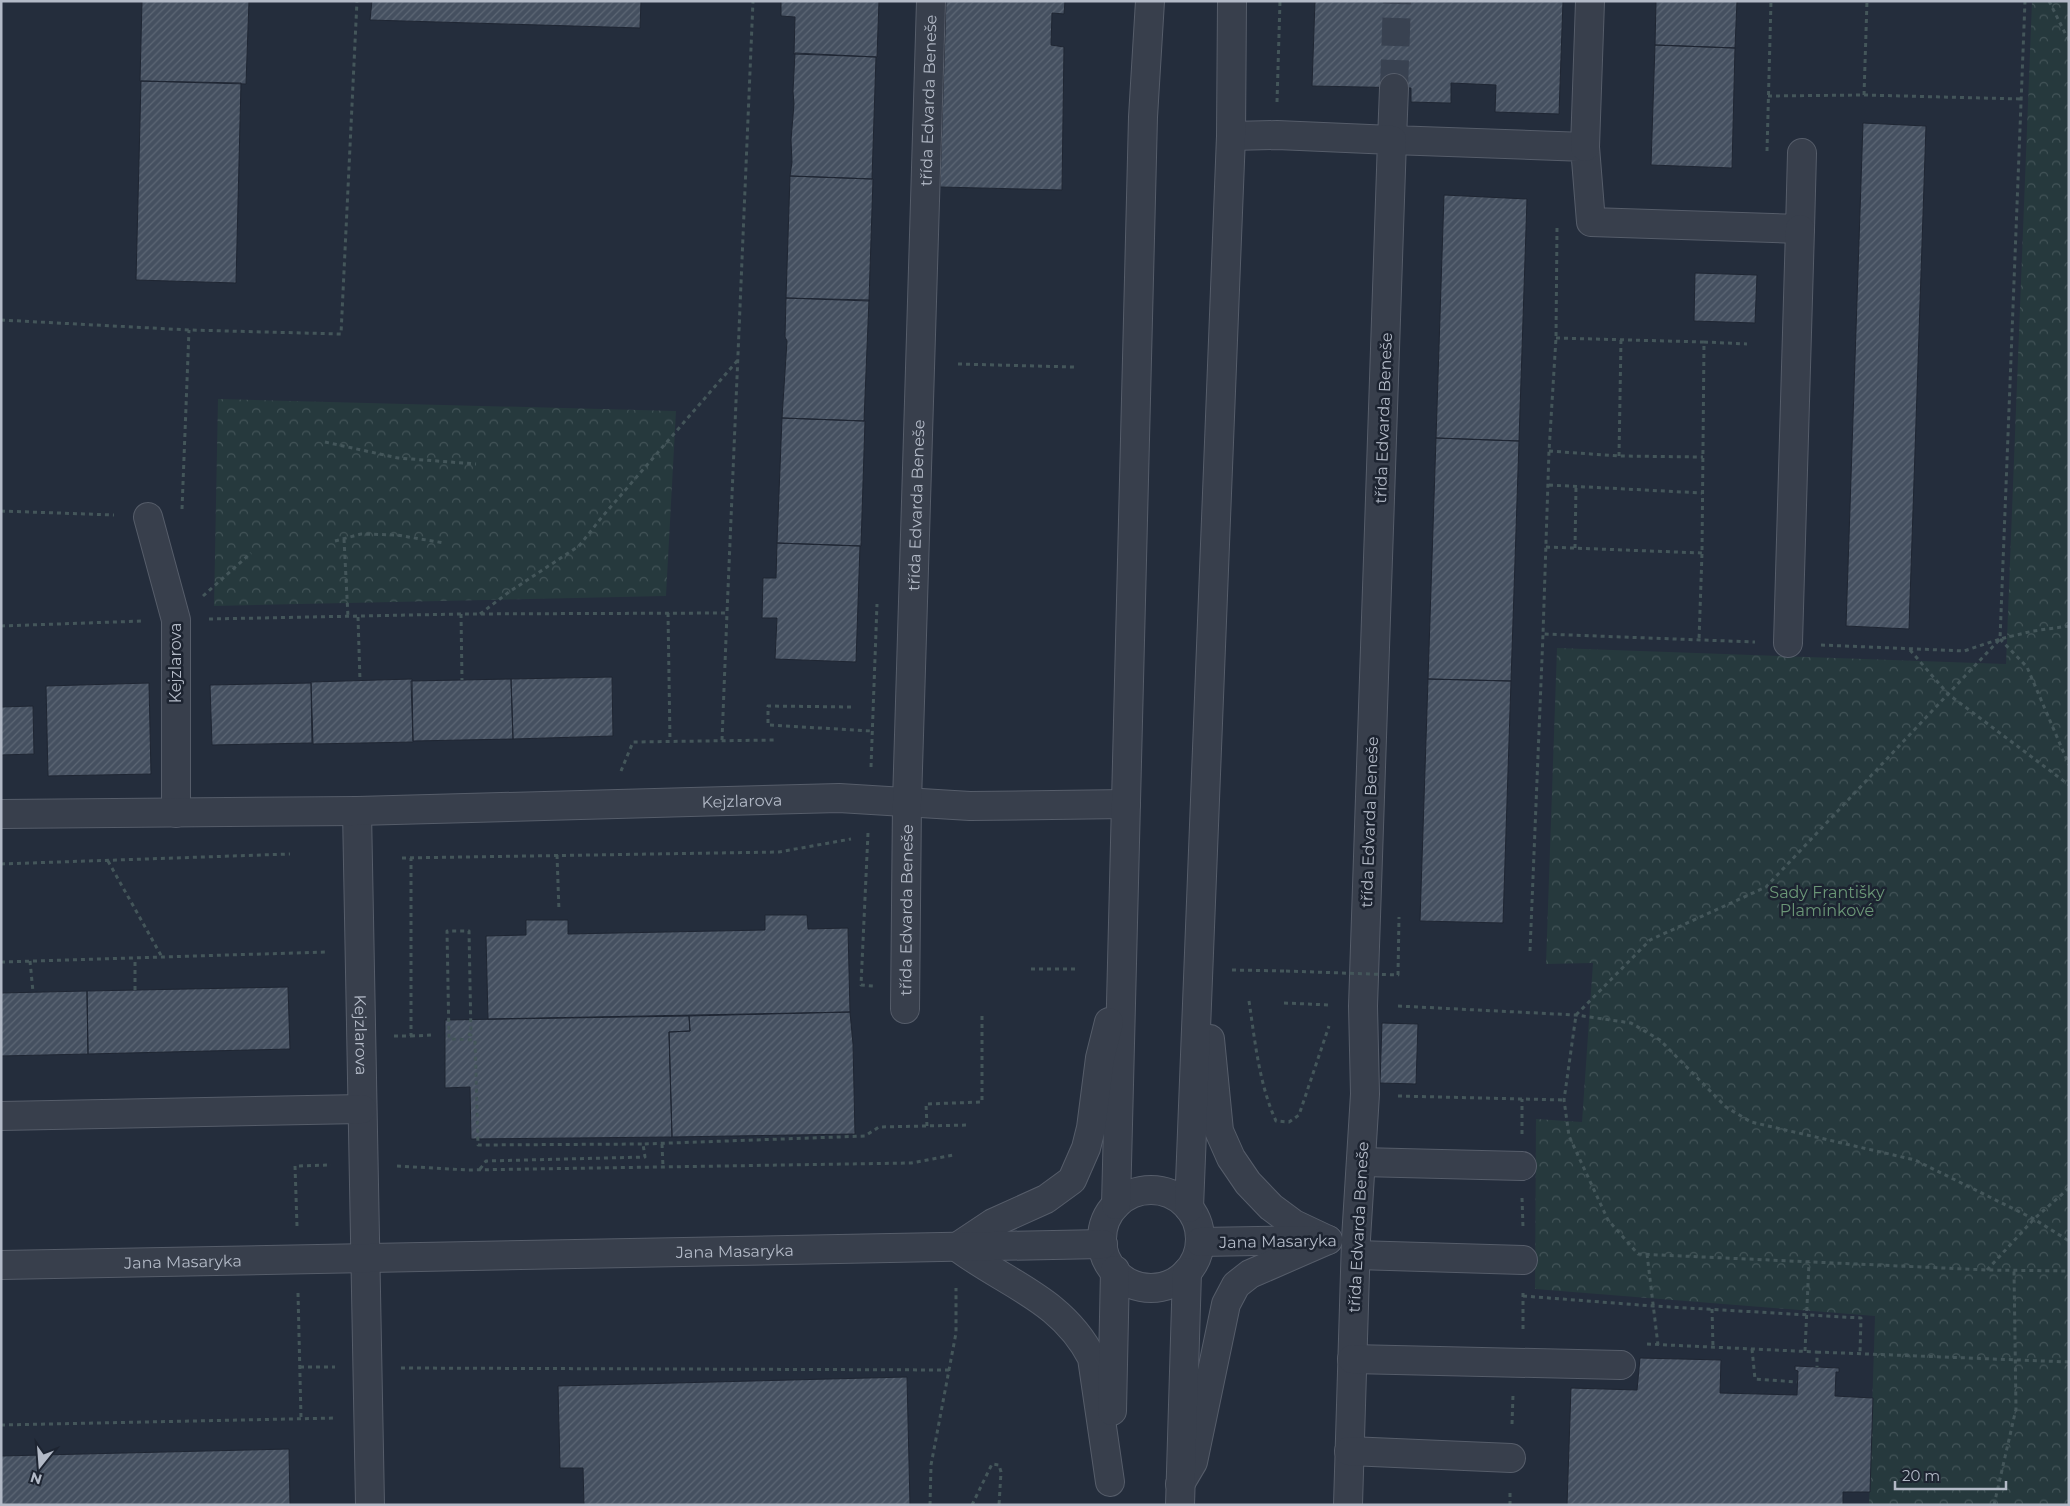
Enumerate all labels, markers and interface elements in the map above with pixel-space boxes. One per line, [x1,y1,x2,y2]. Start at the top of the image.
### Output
street label: třída Edvarda Beneše [916,14,941,186]
street label: třída Edvarda Beneše [1371,332,1396,504]
street label: třída Edvarda Beneše [904,419,928,591]
street label: Kejzlarova [166,623,185,703]
street label: třída Edvarda Beneše [1357,736,1382,908]
street label: Kejzlarova [701,791,782,812]
street label: třída Edvarda Beneše [896,824,917,996]
park label: Sady Františky Plamínkové [1769,883,1885,920]
street label: Kejzlarova [350,994,371,1076]
street label: třída Edvarda Beneše [1345,1141,1372,1313]
street label: Jana Masaryka [1218,1231,1337,1252]
street label: Jana Masaryka [675,1241,794,1262]
street label: Jana Masaryka [123,1251,242,1273]
north arrow [15,1441,65,1491]
scale bar [1895,1458,2006,1490]
text: 20 m [1902,1466,1940,1485]
text: N [28,1468,44,1489]

